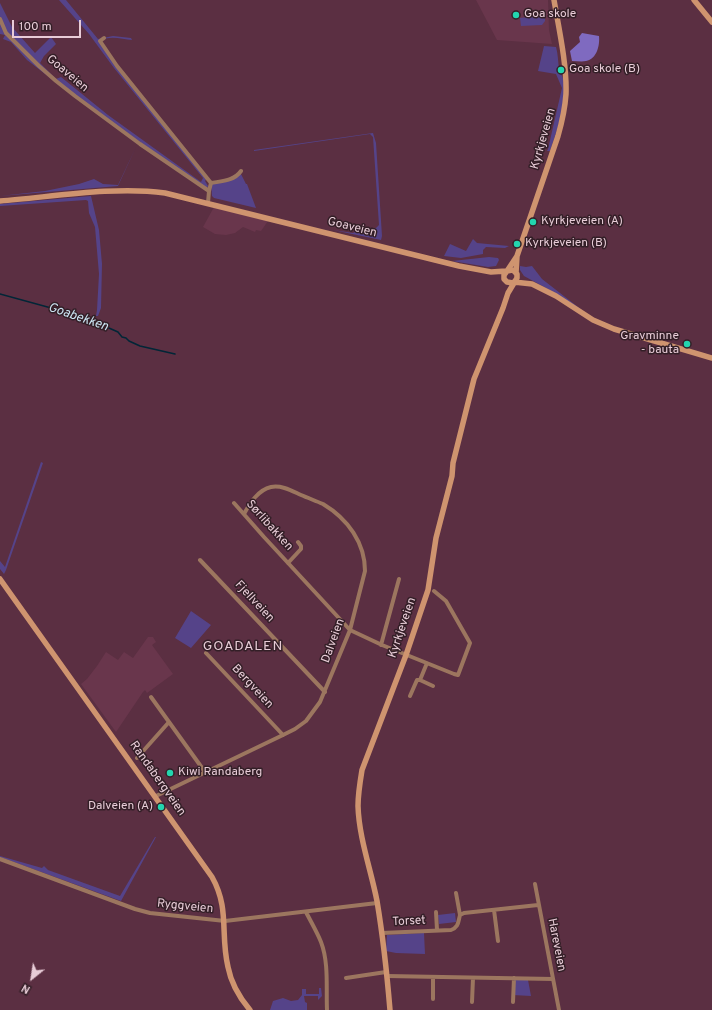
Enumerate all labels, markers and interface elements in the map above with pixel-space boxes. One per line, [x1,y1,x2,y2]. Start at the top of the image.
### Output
place label: Goa skole [524,8,576,22]
marker: Goa skole [511,10,521,20]
scale bar [14,12,83,38]
text: 100 m [19,19,52,35]
street label: Goaveien [43,52,91,96]
place label: Goa skole (B) [569,63,640,77]
marker: Goa skole (B) [556,65,566,75]
street label: Kyrkjeveien [528,107,560,171]
street label: Goaveien [326,215,378,241]
place label: Kyrkjeveien (A) [541,215,623,229]
marker: Kyrkjeveien (A) [528,217,538,227]
place label: Kyrkjeveien (B) [525,237,607,251]
marker: Kyrkjeveien (B) [512,239,522,249]
water label: Goabekken [46,300,110,336]
place label: Gravminne - bauta [620,330,679,358]
marker: Gravminne - bauta [682,339,692,349]
street label: Sørlibakken [242,498,296,554]
street label: Fjellveien [231,578,277,626]
street label: Kyrkjeveien [386,596,420,660]
street label: Dalveien [319,617,349,665]
district label: GOADALEN [203,639,283,655]
street label: Bergveien [228,662,276,712]
street label: Randabergveien [126,739,188,819]
place label: Kiwi Randaberg [178,766,262,780]
marker: Kiwi Randaberg [165,768,175,778]
place label: Dalveien (A) [88,800,153,814]
marker: Dalveien (A) [156,802,166,812]
street label: Ryggveien [156,897,214,917]
street label: Torset [392,914,426,930]
street label: Hareveien [544,917,568,973]
north arrow [12,958,52,998]
text: N [19,980,33,996]

